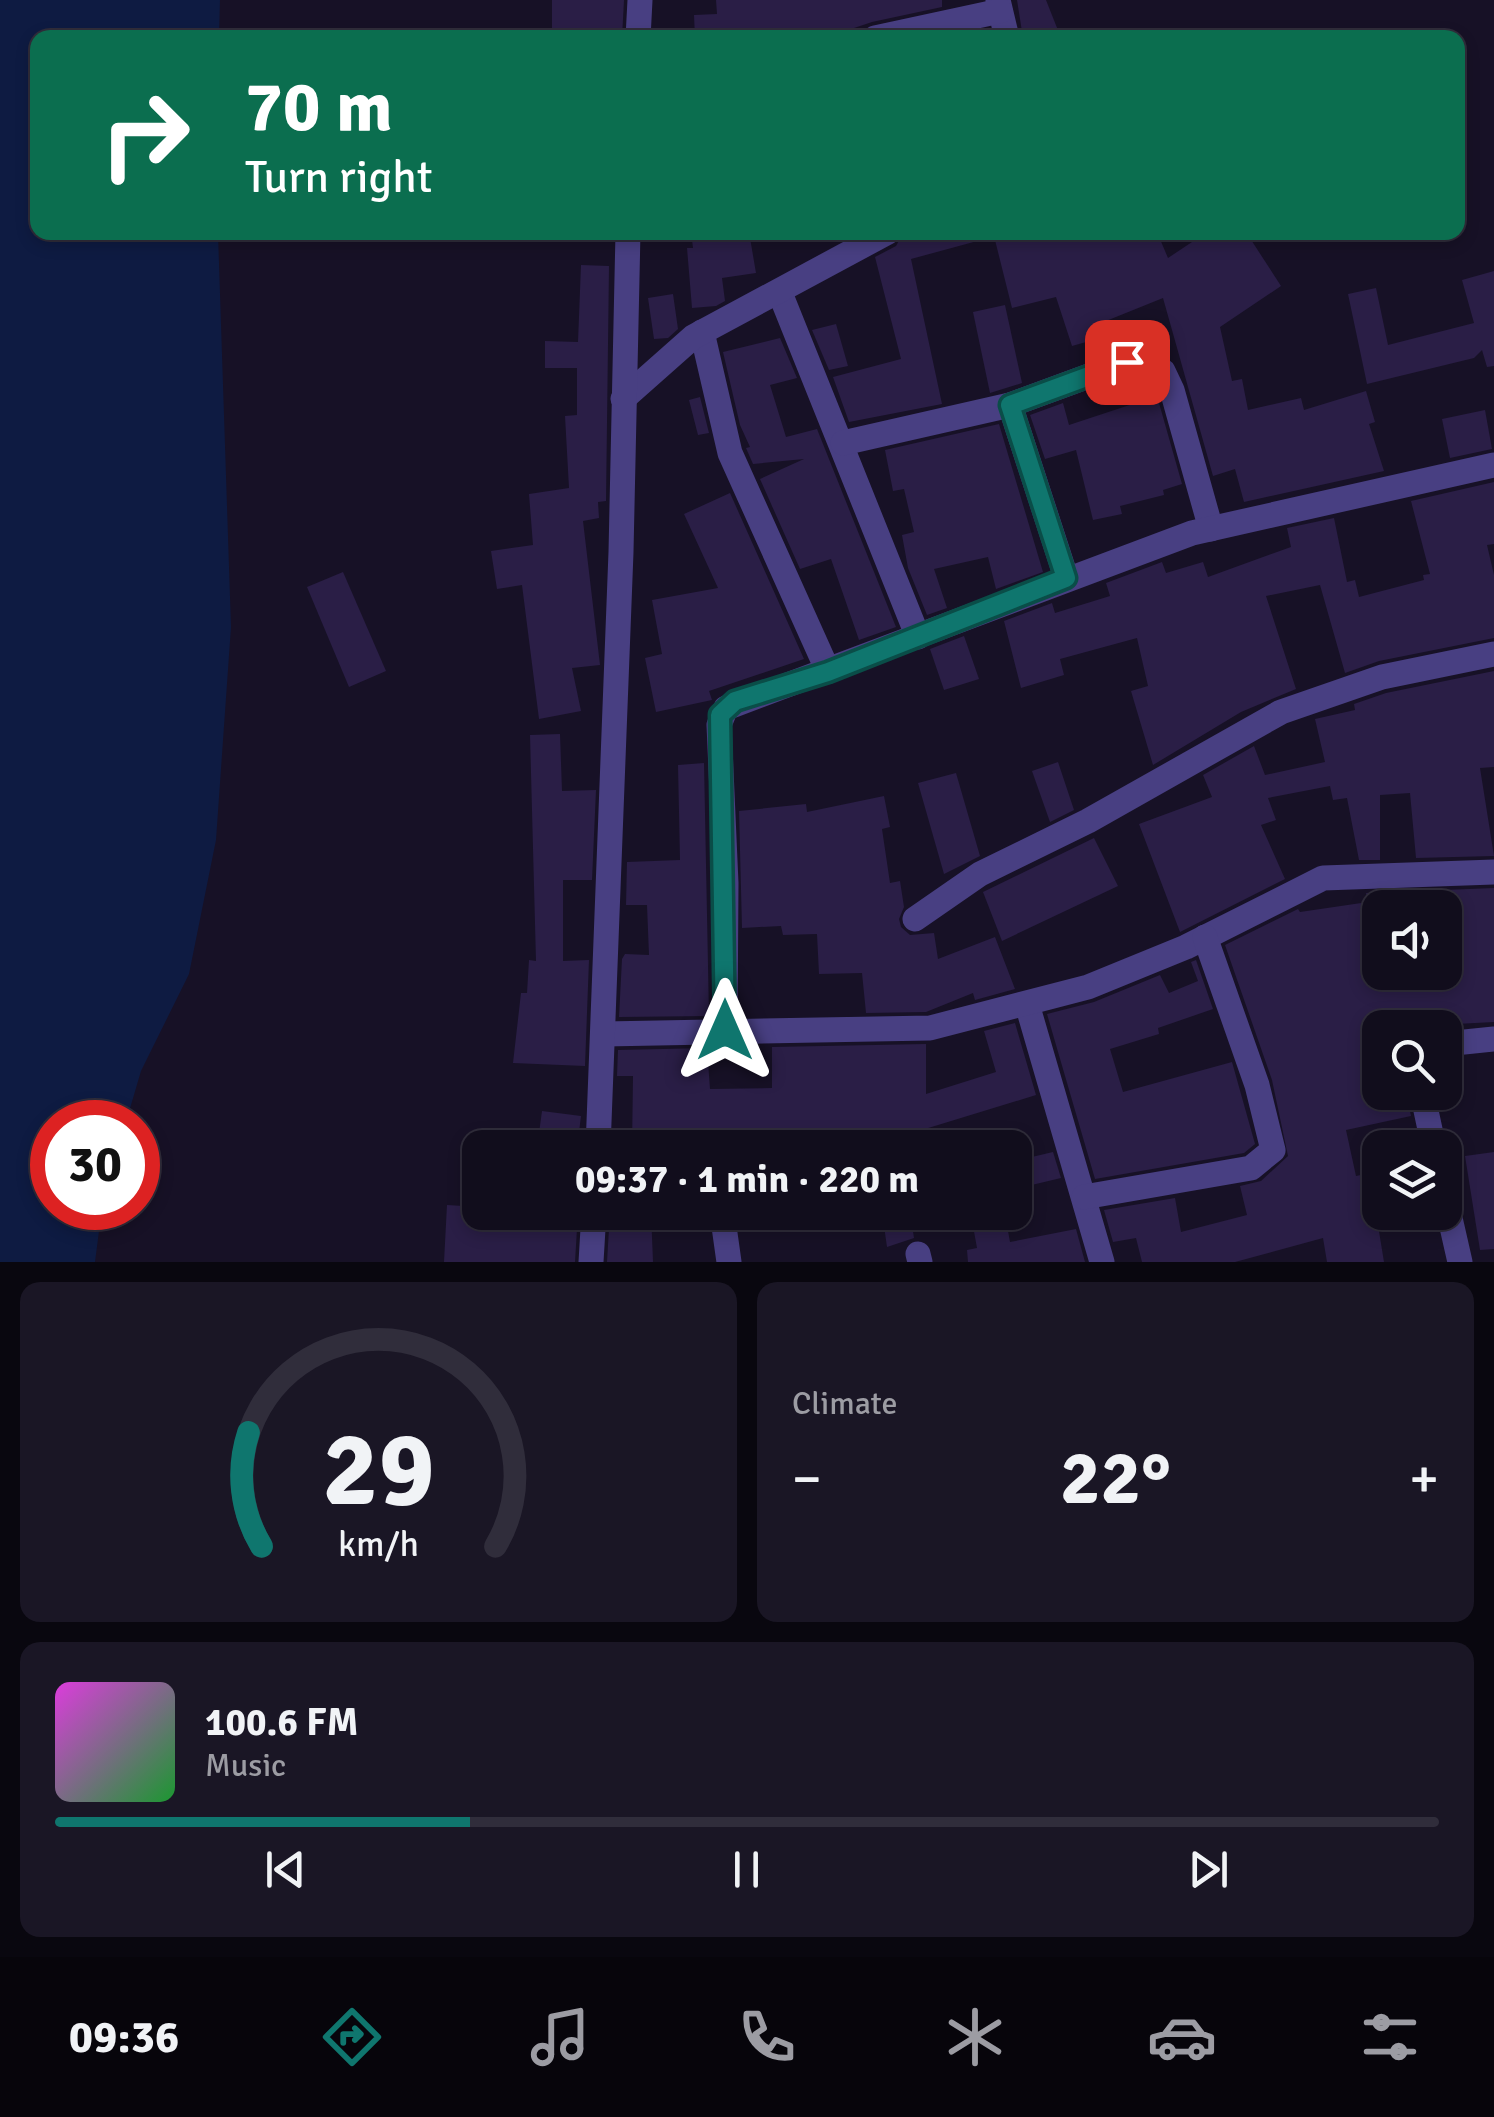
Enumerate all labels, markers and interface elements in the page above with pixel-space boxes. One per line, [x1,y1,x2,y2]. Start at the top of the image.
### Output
text: 70 m [245,64,393,150]
icon: right [80,70,210,200]
text: Turn right [245,150,433,205]
pin [1085,320,1170,405]
icon: arrive [1100,335,1155,390]
map controls [1362,890,1462,1230]
button: sound [1362,890,1462,990]
position arrow [673,978,777,1082]
button: search [1362,1010,1462,1110]
speed limit sign: 30 [30,1100,160,1230]
button: layers [1362,1130,1462,1230]
text: 09:37 · 1 min · 220 m [575,1156,919,1203]
text: Climate [792,1384,898,1423]
text: 29 [322,1406,435,1534]
text: 22° [1060,1432,1171,1525]
text: − [792,1445,822,1513]
text: + [1409,1445,1439,1513]
text: km/h [338,1522,419,1566]
text: 100.6 FM [205,1699,358,1746]
text: Music [205,1746,286,1785]
icon: previous [258,1842,313,1897]
icon: pause [719,1842,774,1897]
icon: next [1181,1842,1236,1897]
icon: directions [317,2002,387,2072]
icon: music [525,2002,595,2072]
icon: phone [732,2002,802,2072]
icon: climate [940,2002,1010,2072]
icon: car [1147,2002,1217,2072]
icon: filters [1355,2002,1425,2072]
text: 09:36 [69,2010,179,2065]

